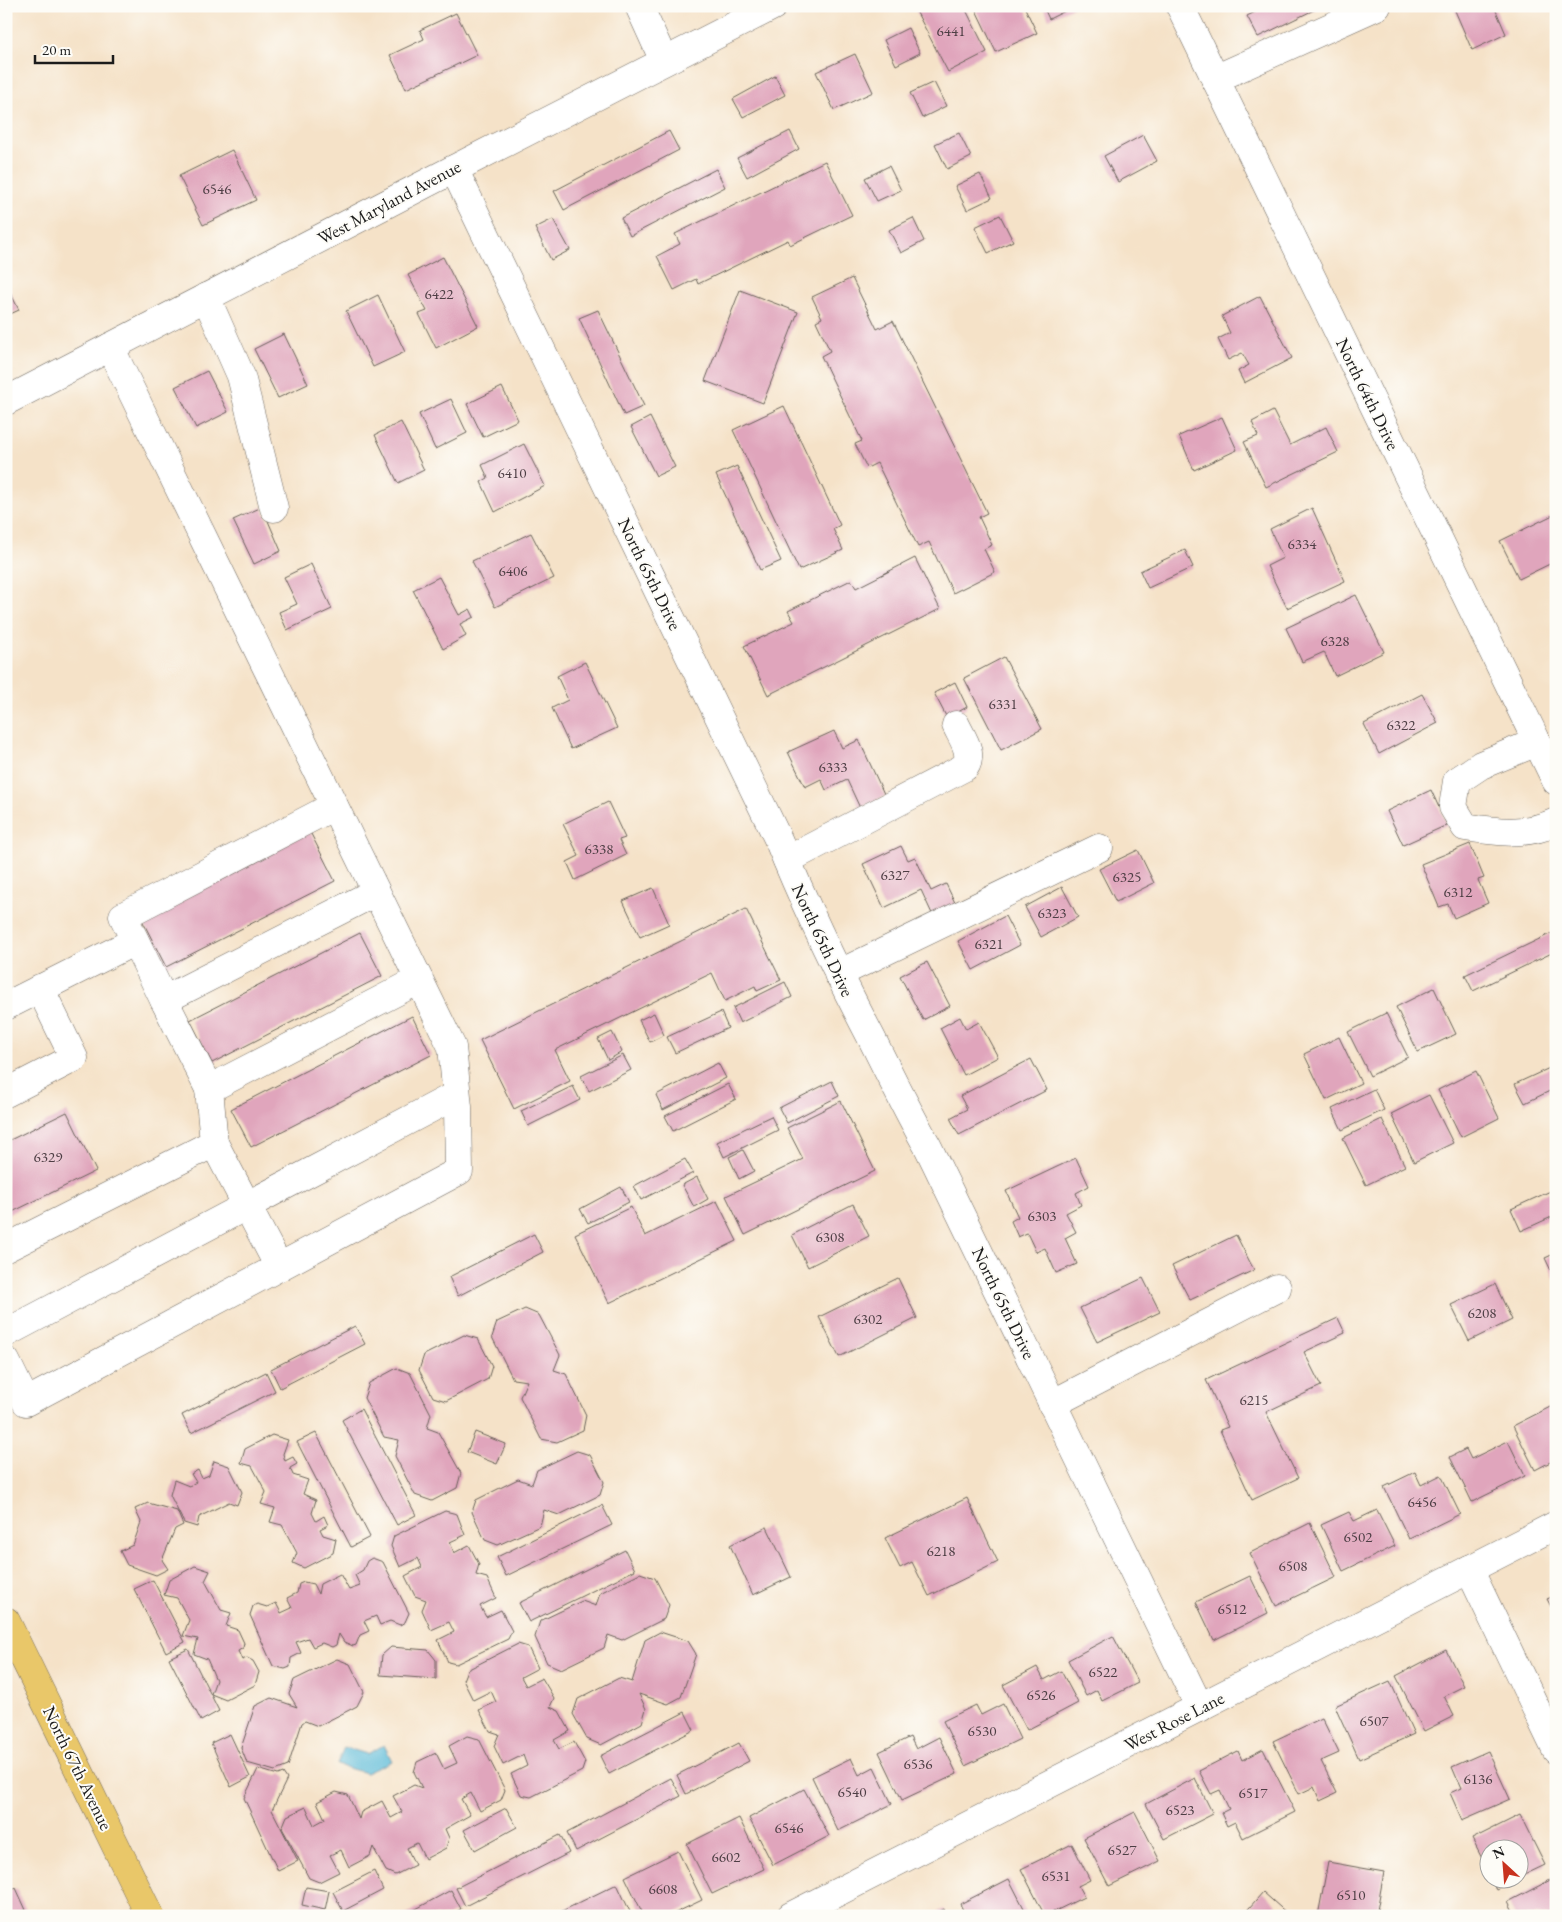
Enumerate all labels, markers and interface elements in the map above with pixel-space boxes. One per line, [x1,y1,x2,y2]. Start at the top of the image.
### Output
house number: 6441 [937,21,965,40]
scale bar [35,32,112,64]
text: 20 m [42,40,71,59]
street label: West Maryland Avenue [313,155,465,249]
house number: 6546 [203,179,231,198]
house number: 6422 [425,284,454,303]
street label: North 64th Drive [1331,334,1405,454]
house number: 6410 [498,463,526,482]
street label: North 65th Drive [613,514,687,634]
house number: 6334 [1288,534,1317,553]
house number: 6406 [499,561,527,580]
house number: 6328 [1321,631,1349,650]
house number: 6331 [989,694,1017,713]
house number: 6322 [1387,715,1416,734]
house number: 6333 [819,757,847,776]
house number: 6338 [585,839,613,858]
house number: 6327 [881,865,910,884]
house number: 6325 [1113,867,1141,886]
street label: North 65th Drive [787,880,859,1000]
house number: 6312 [1444,882,1473,901]
house number: 6323 [1038,903,1066,922]
house number: 6321 [975,934,1003,953]
house number: 6329 [34,1147,62,1166]
house number: 6303 [1028,1206,1056,1225]
house number: 6308 [816,1227,844,1246]
street label: North 65th Drive [967,1243,1041,1363]
house number: 6208 [1468,1303,1496,1322]
house number: 6302 [854,1309,883,1328]
house number: 6215 [1240,1390,1268,1409]
house number: 6456 [1408,1492,1436,1511]
house number: 6502 [1344,1527,1373,1546]
house number: 6218 [927,1541,955,1560]
house number: 6508 [1279,1556,1307,1575]
house number: 6512 [1218,1599,1247,1618]
house number: 6522 [1089,1662,1118,1681]
house number: 6526 [1027,1685,1055,1704]
street label: West Rose Lane [1120,1686,1228,1756]
street label: North 67th Avenue [38,1702,118,1834]
house number: 6507 [1360,1711,1389,1730]
house number: 6530 [968,1721,996,1740]
house number: 6536 [904,1754,932,1773]
house number: 6136 [1464,1769,1492,1788]
house number: 6540 [838,1782,866,1801]
house number: 6517 [1239,1783,1268,1802]
house number: 6523 [1166,1800,1194,1819]
house number: 6546 [775,1818,803,1837]
house number: 6527 [1108,1840,1137,1859]
north arrow [1480,1840,1530,1890]
text: N [1489,1841,1508,1863]
house number: 6602 [712,1847,741,1866]
house number: 6531 [1042,1866,1070,1885]
house number: 6608 [649,1879,677,1898]
house number: 6510 [1337,1885,1365,1904]

